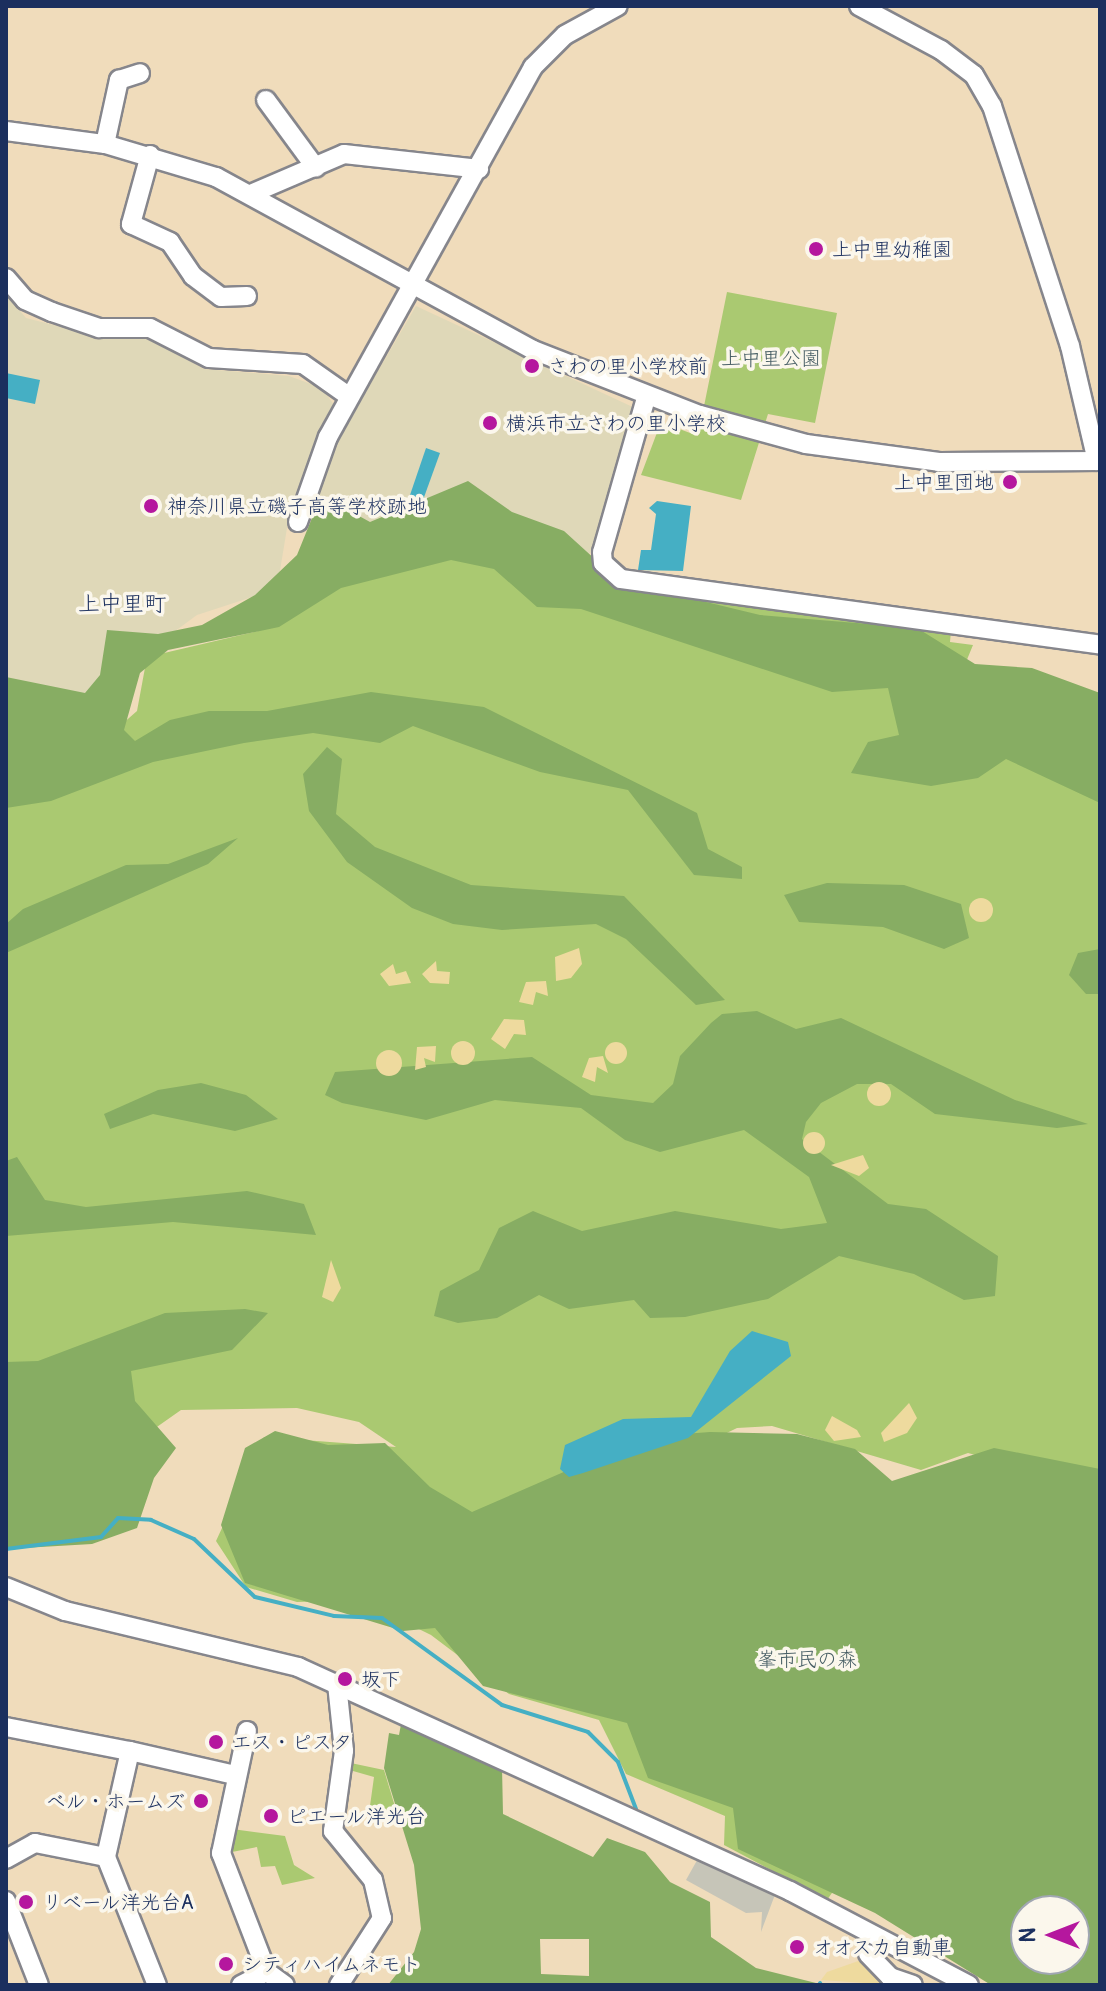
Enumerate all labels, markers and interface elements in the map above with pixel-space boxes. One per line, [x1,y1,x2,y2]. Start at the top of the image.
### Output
place label: 上中里幼稚園 [832,237,952,261]
marker: 上中里幼稚園 [807,240,825,258]
park label: 上中里公園 [721,346,821,370]
place label: さわの里小学校前 [548,354,708,378]
marker: さわの里小学校前 [523,357,541,375]
place label: 横浜市立さわの里小学校 [506,411,726,435]
marker: 横浜市立さわの里小学校 [481,414,499,432]
place label: 上中里団地 [894,470,994,494]
marker: 上中里団地 [1001,473,1019,491]
place label: 神奈川県立磯子高等学校跡地 [167,494,427,518]
marker: 神奈川県立磯子高等学校跡地 [142,497,160,515]
district label: 上中里町 [78,592,166,618]
park label: 峯市民の森 [757,1647,857,1671]
place label: 坂下 [361,1667,401,1691]
marker: 坂下 [336,1670,354,1688]
place label: エス・ピスタ [232,1730,352,1754]
marker: エス・ピスタ [207,1733,225,1751]
place label: ベル・ホームズ [45,1789,185,1813]
marker: ベル・ホームズ [192,1792,210,1810]
place label: ピエール洋光台 [287,1804,427,1828]
marker: ピエール洋光台 [262,1807,280,1825]
place label: リベール洋光台A [42,1890,195,1914]
marker: リベール洋光台A [17,1893,35,1911]
north arrow [1010,1895,1090,1975]
text: N [1014,1928,1042,1942]
place label: オオスカ自動車 [813,1935,953,1959]
marker: オオスカ自動車 [788,1938,806,1956]
place label: シティハイムネモト [242,1952,422,1976]
marker: シティハイムネモト [217,1955,235,1973]

